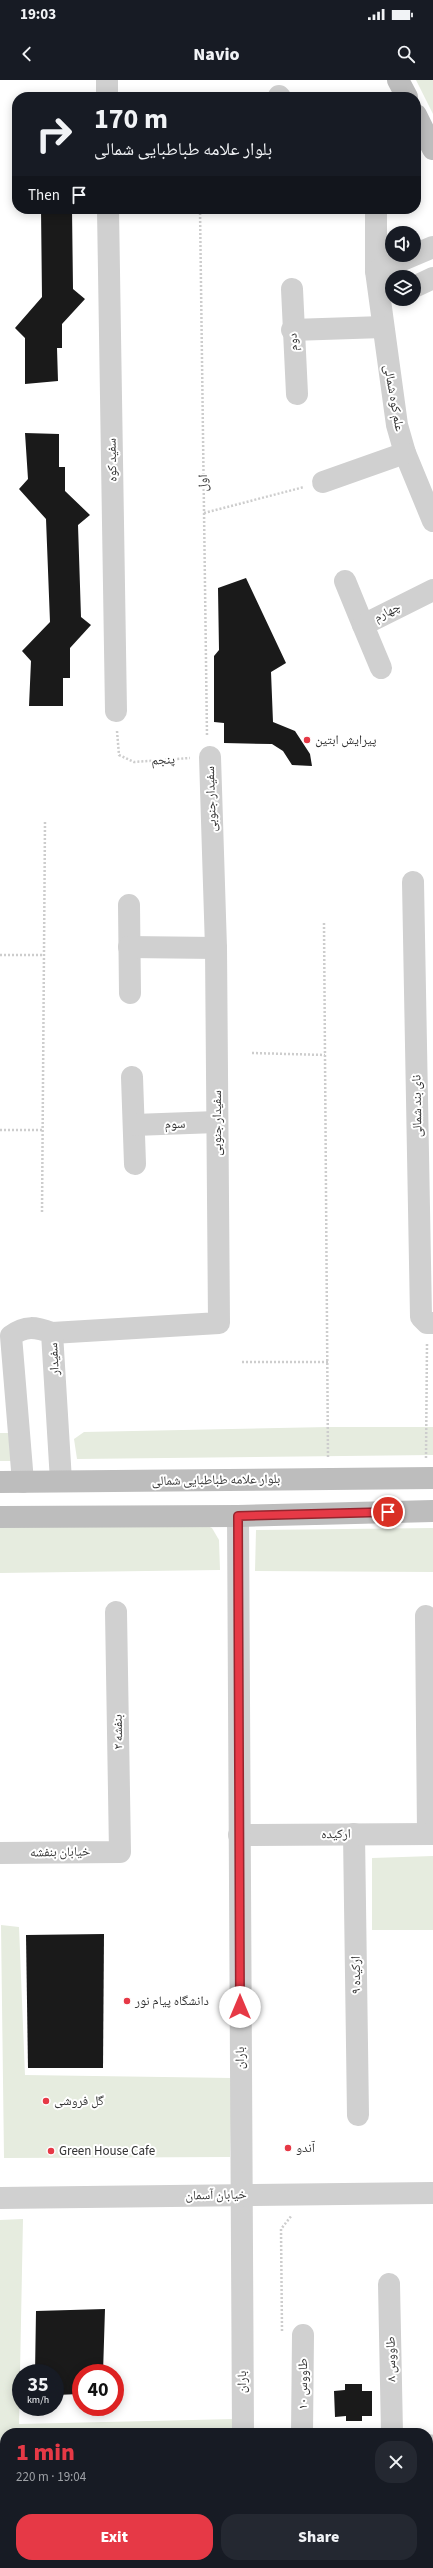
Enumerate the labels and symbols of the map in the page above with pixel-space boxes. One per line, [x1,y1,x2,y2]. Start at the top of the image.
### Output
street label: دوم [284,333,302,351]
street label: علم کوه شمالی [379,363,409,433]
street label: سفید کوه [103,438,121,482]
street label: اول [194,474,212,492]
street label: چهارم [370,598,404,626]
place label: پیرایش ابتین [315,731,377,749]
marker: پیرایش ابتین [302,735,312,745]
street label: پنجم [151,750,176,770]
street label: سفیدار جنوبی [201,766,221,832]
street label: نای بند شمالی [407,1075,427,1137]
street label: سفیدار جنوبی [208,1090,226,1156]
street label: سوم [164,1115,186,1133]
street label: سفیدار [44,1342,64,1377]
street label: بلوار علامه طباطبایی شمالی [152,1470,280,1490]
pin [371,1495,405,1529]
street label: بنفشه ۲ [109,1714,127,1750]
street label: ارکیده [321,1825,351,1843]
street label: خیابان بنفشه [30,1842,90,1862]
street label: ارکیده ۹ [347,1956,365,1994]
position arrow [219,1986,261,2028]
place label: دانشگاه پیام نور [134,1992,209,2010]
marker: دانشگاه پیام نور [122,1996,132,2006]
street label: باران [231,2047,249,2069]
place label: گل فروشی [54,2092,105,2110]
marker: گل فروشی [41,2096,51,2106]
place label: آندو [296,2139,316,2157]
place label: Green House Cafe [59,2142,155,2160]
marker: آندو [283,2143,293,2153]
marker: Green House Cafe [46,2146,56,2156]
street label: خیابان آسمان [185,2185,247,2205]
street label: طاووس ۸ [382,2336,400,2382]
street label: طاووس ۱۰ [294,2358,312,2410]
speed limit sign: 40 [72,2364,124,2416]
street label: باران [233,2371,251,2393]

